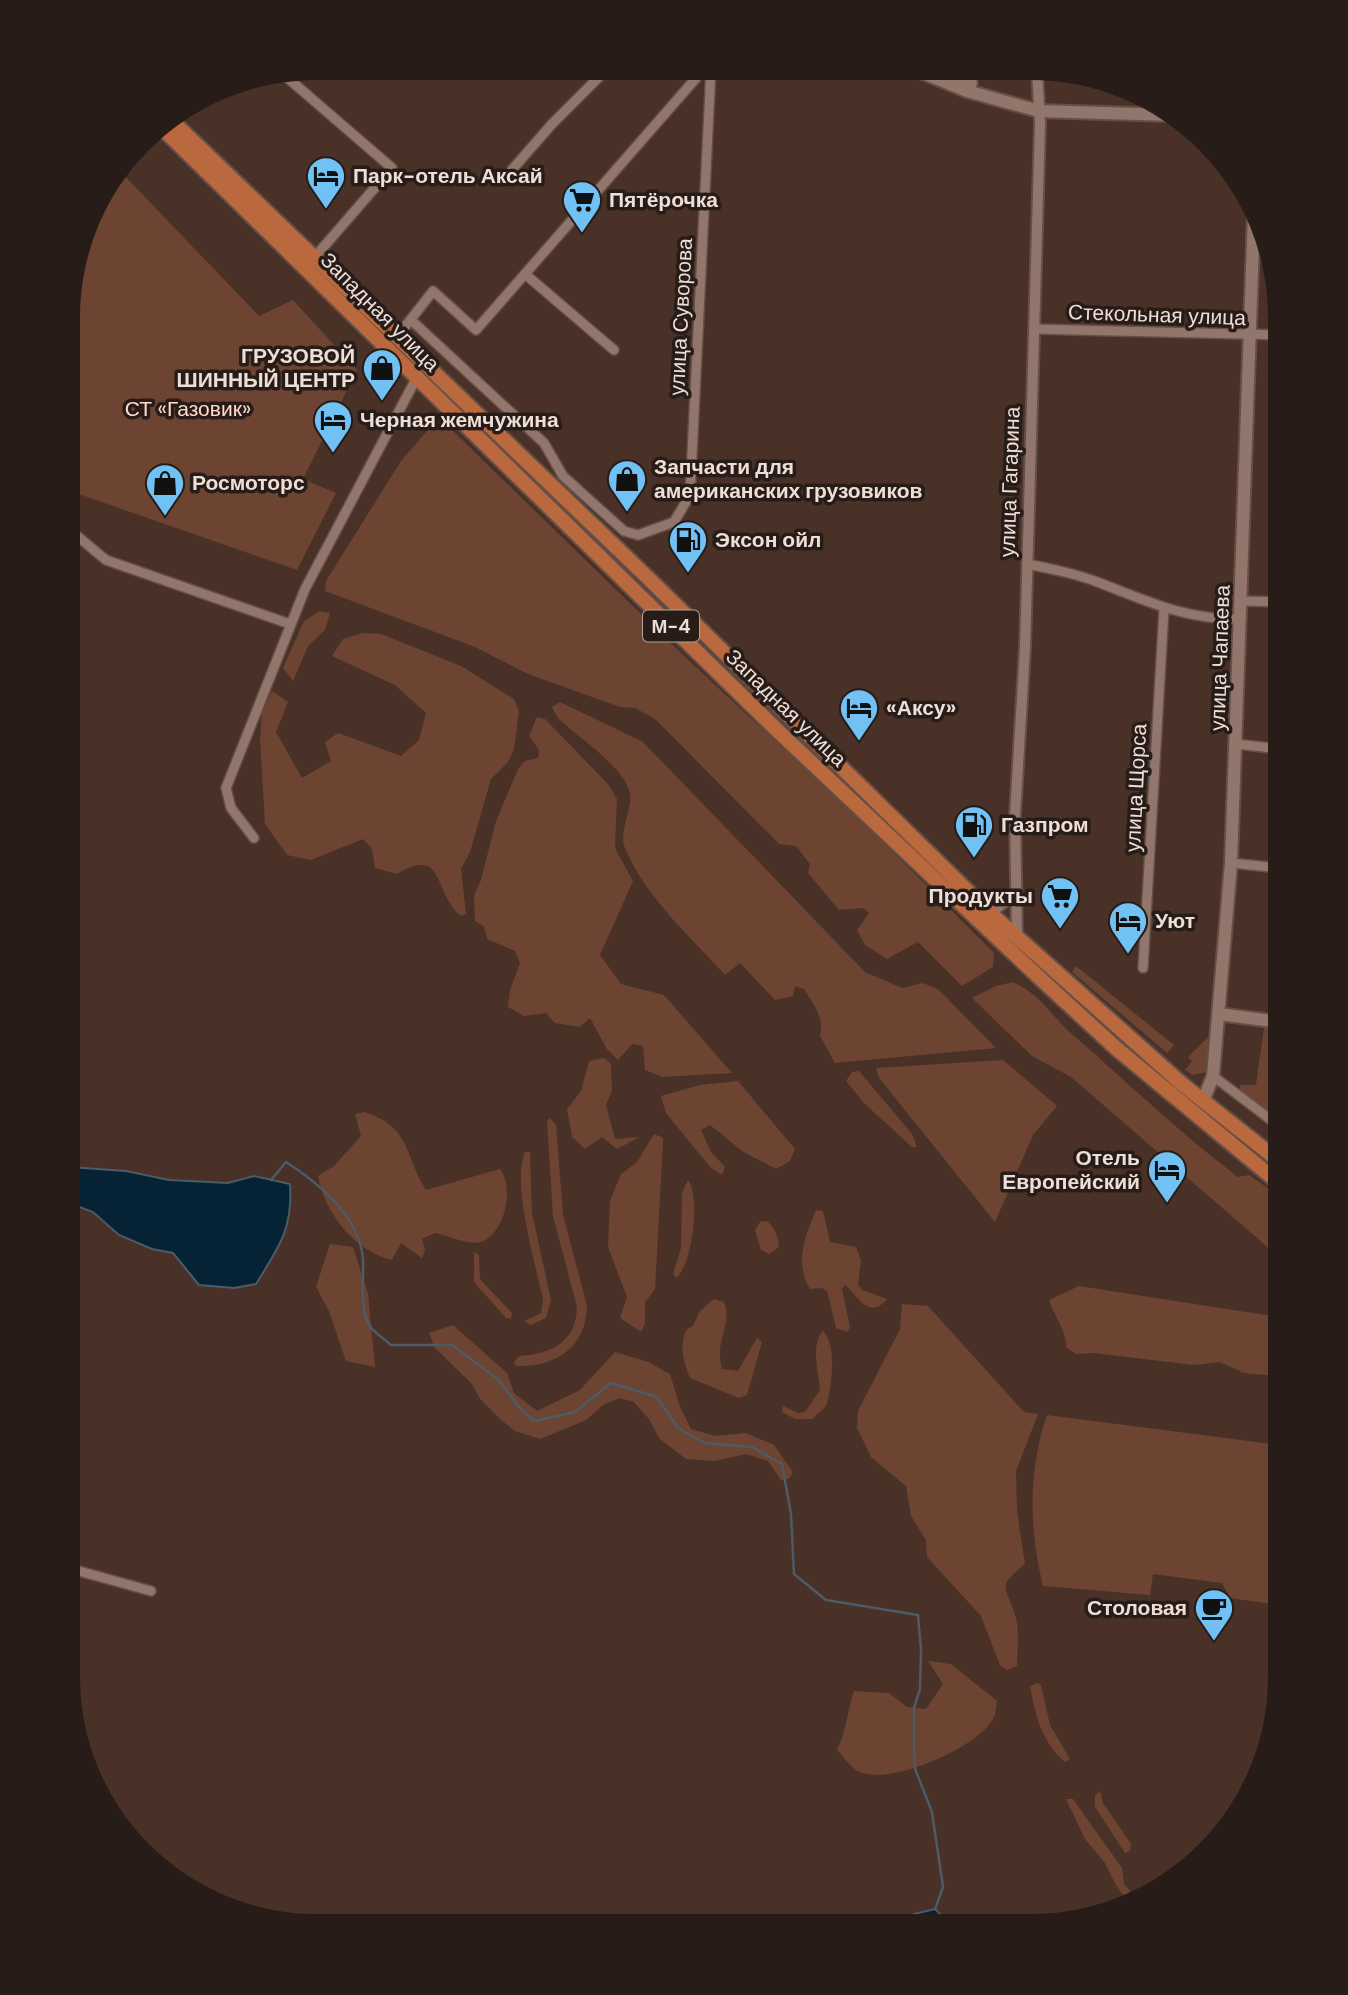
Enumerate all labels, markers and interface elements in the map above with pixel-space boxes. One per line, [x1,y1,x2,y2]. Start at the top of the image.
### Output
hotel icon: Парк-отель Аксай [305,155,347,210]
place label: Парк-отель Аксай [353,162,543,190]
supermarket icon: Пятёрочка [561,179,603,234]
place label: Пятёрочка [609,186,718,214]
street label: улица Суворова [663,237,699,396]
street label: Западная улица [314,246,446,378]
street label: Стекольная улица [1068,298,1247,332]
place label: ГРУЗОВОЙ ШИННЫЙ ЦЕНТР [177,342,355,394]
shop icon: ГРУЗОВОЙ ШИННЫЙ ЦЕНТР [361,347,403,402]
park label: СТ «Газовик» [125,395,251,423]
hotel icon: Черная жемчужина [312,399,354,454]
place label: Черная жемчужина [360,406,559,434]
street label: улица Гагарина [993,406,1027,558]
place label: Запчасти для американских грузовиков [654,453,923,505]
shop icon: Запчасти для американских грузовиков [606,458,648,513]
shop icon: Росмоторс [144,462,186,517]
place label: Росмоторс [192,469,305,497]
fuel station icon: Эксон ойл [667,519,709,574]
place label: Эксон ойл [715,526,821,554]
street label: улица Чапаева [1203,584,1237,732]
road number: М-4 [643,610,699,642]
street label: Западная улица [720,643,853,773]
hotel icon: «Аксу» [838,687,880,742]
place label: «Аксу» [886,694,956,722]
street label: улица Щорса [1119,723,1153,853]
fuel station icon: Газпром [953,804,995,859]
place label: Газпром [1001,811,1089,839]
supermarket icon: Продукты [1039,875,1081,930]
place label: Продукты [929,882,1033,910]
hotel icon: Уют [1107,900,1149,955]
place label: Уют [1155,907,1195,935]
place label: Отель Европейский [1002,1144,1140,1196]
hotel icon: Отель Европейский [1146,1149,1188,1204]
cafe icon: Столовая [1193,1587,1235,1642]
place label: Столовая [1087,1594,1187,1622]

